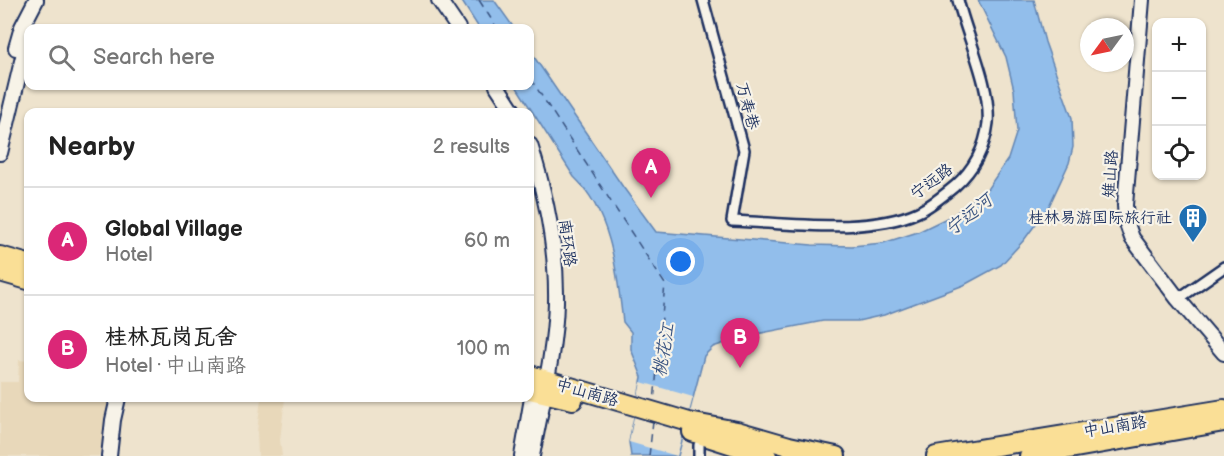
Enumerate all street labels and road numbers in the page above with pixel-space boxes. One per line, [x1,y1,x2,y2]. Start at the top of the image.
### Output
street label: 万寿巷 [732,80,762,132]
street label: 雉山路 [1100,149,1122,199]
street label: 宁远路 [907,160,957,204]
street label: 南环路 [555,218,579,268]
street label: 中山南路 [554,375,620,411]
street label: 中山南路 [1082,413,1148,441]

